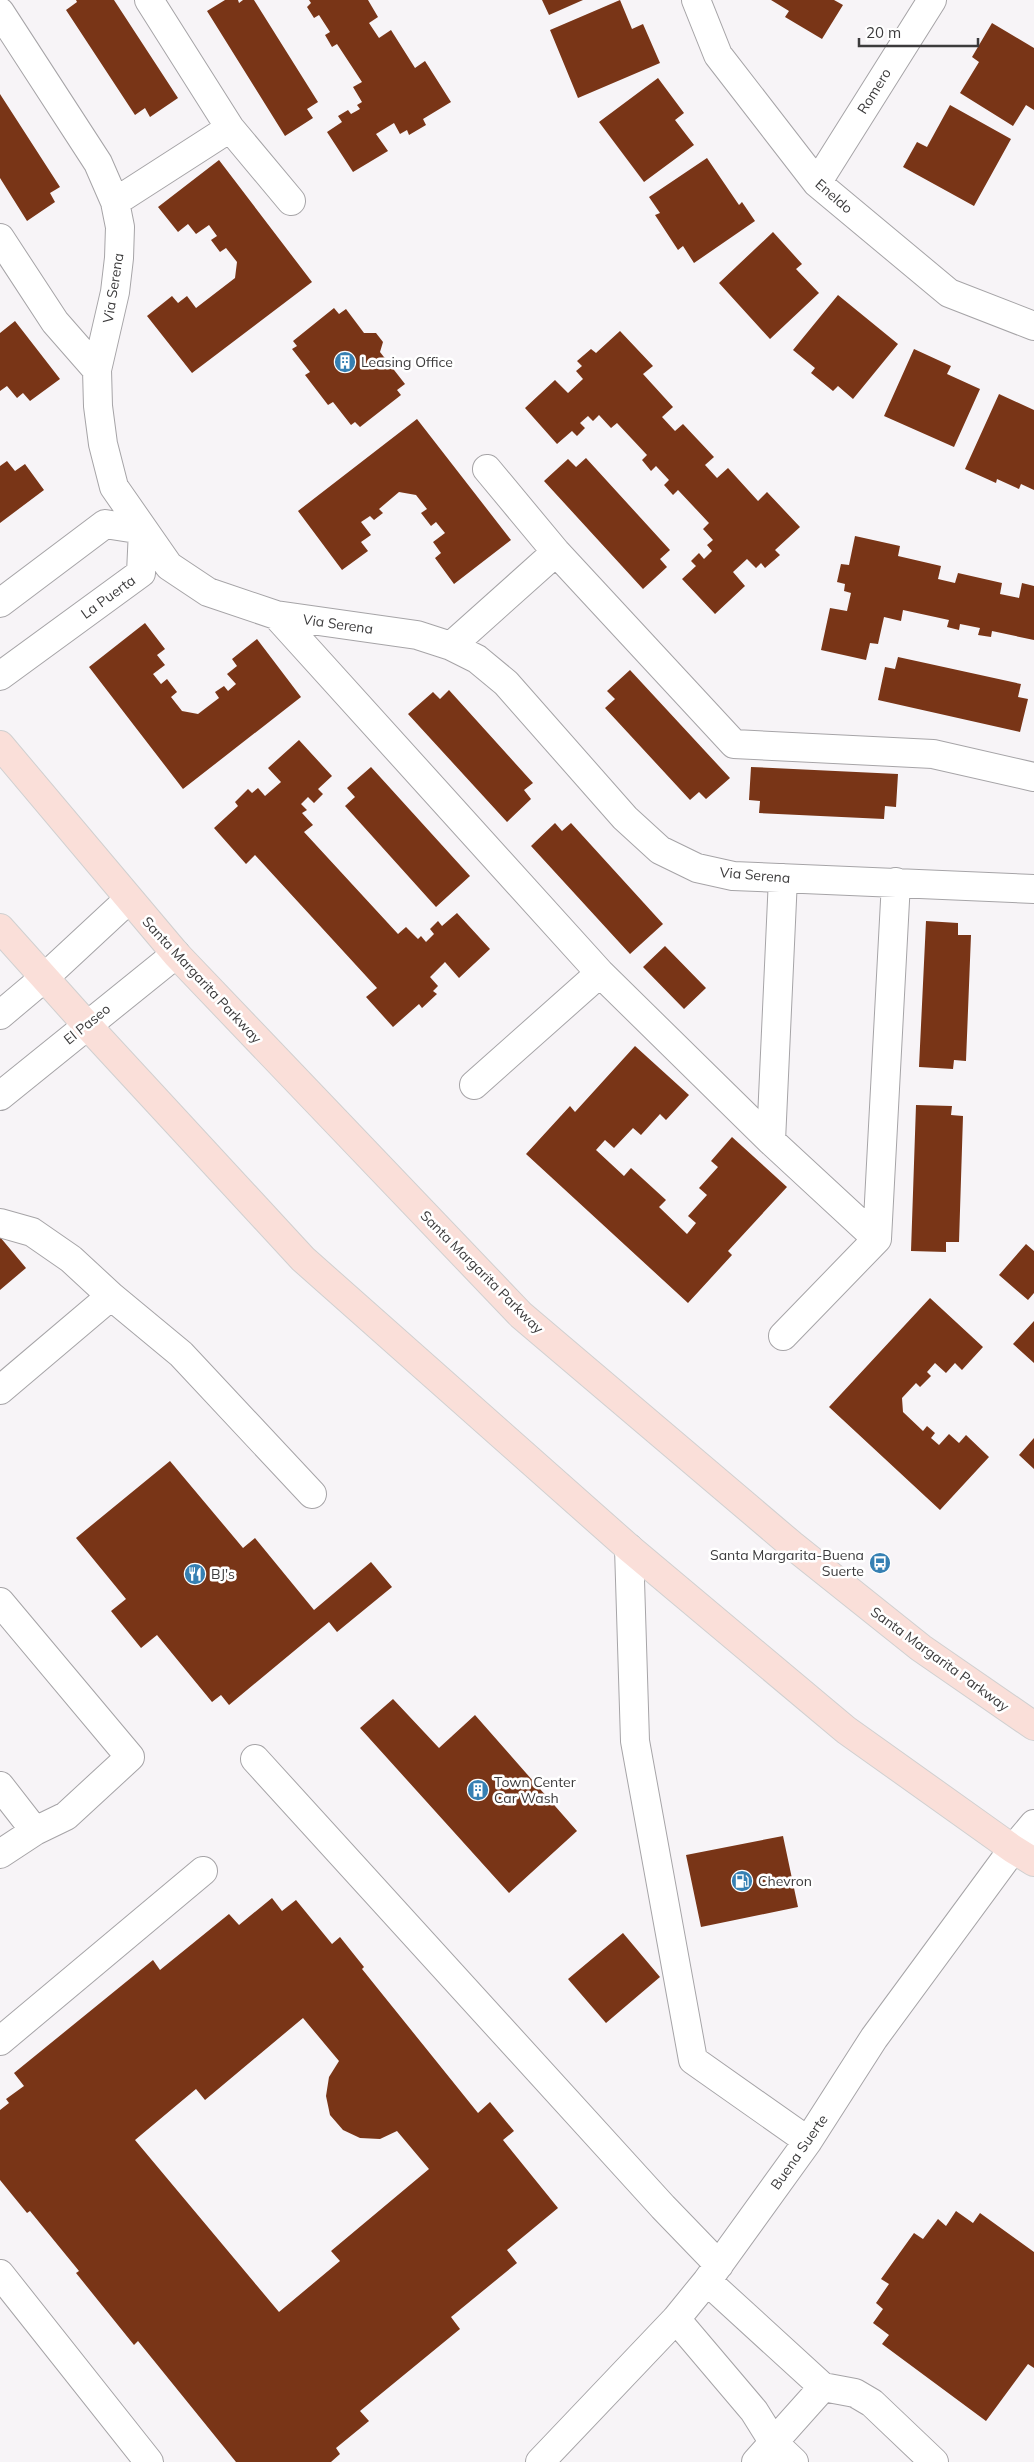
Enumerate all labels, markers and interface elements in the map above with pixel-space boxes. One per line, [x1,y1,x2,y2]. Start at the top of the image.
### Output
scale bar [859,15,978,47]
text: 20 m [866,23,901,42]
street label: Romero [853,65,895,117]
street label: Eneldo [812,175,856,217]
street label: Via Serena [99,252,127,324]
building icon: Leasing Office [333,350,357,374]
place label: Leasing Office [361,353,453,371]
street label: La Puerta [77,571,139,623]
street label: Via Serena [302,610,374,638]
street label: Via Serena [719,863,791,887]
street label: Santa Margarita Parkway [138,913,266,1048]
street label: El Paseo [60,1000,114,1048]
street label: Santa Margarita Parkway [417,1207,548,1338]
place label: Santa Margarita-Buena Suerte [710,1546,864,1580]
bus stop icon: Santa Margarita-Buena Suerte [868,1551,892,1575]
restaurant icon: BJ's [183,1562,207,1586]
place label: BJ's [211,1565,235,1583]
street label: Santa Margarita Parkway [867,1603,1013,1716]
place label: Town Center Car Wash [494,1773,577,1807]
building icon: Town Center Car Wash [466,1778,490,1802]
fuel station icon: Chevron [730,1869,754,1893]
place label: Chevron [758,1872,812,1890]
street label: Buena Suerte [766,2111,832,2193]

